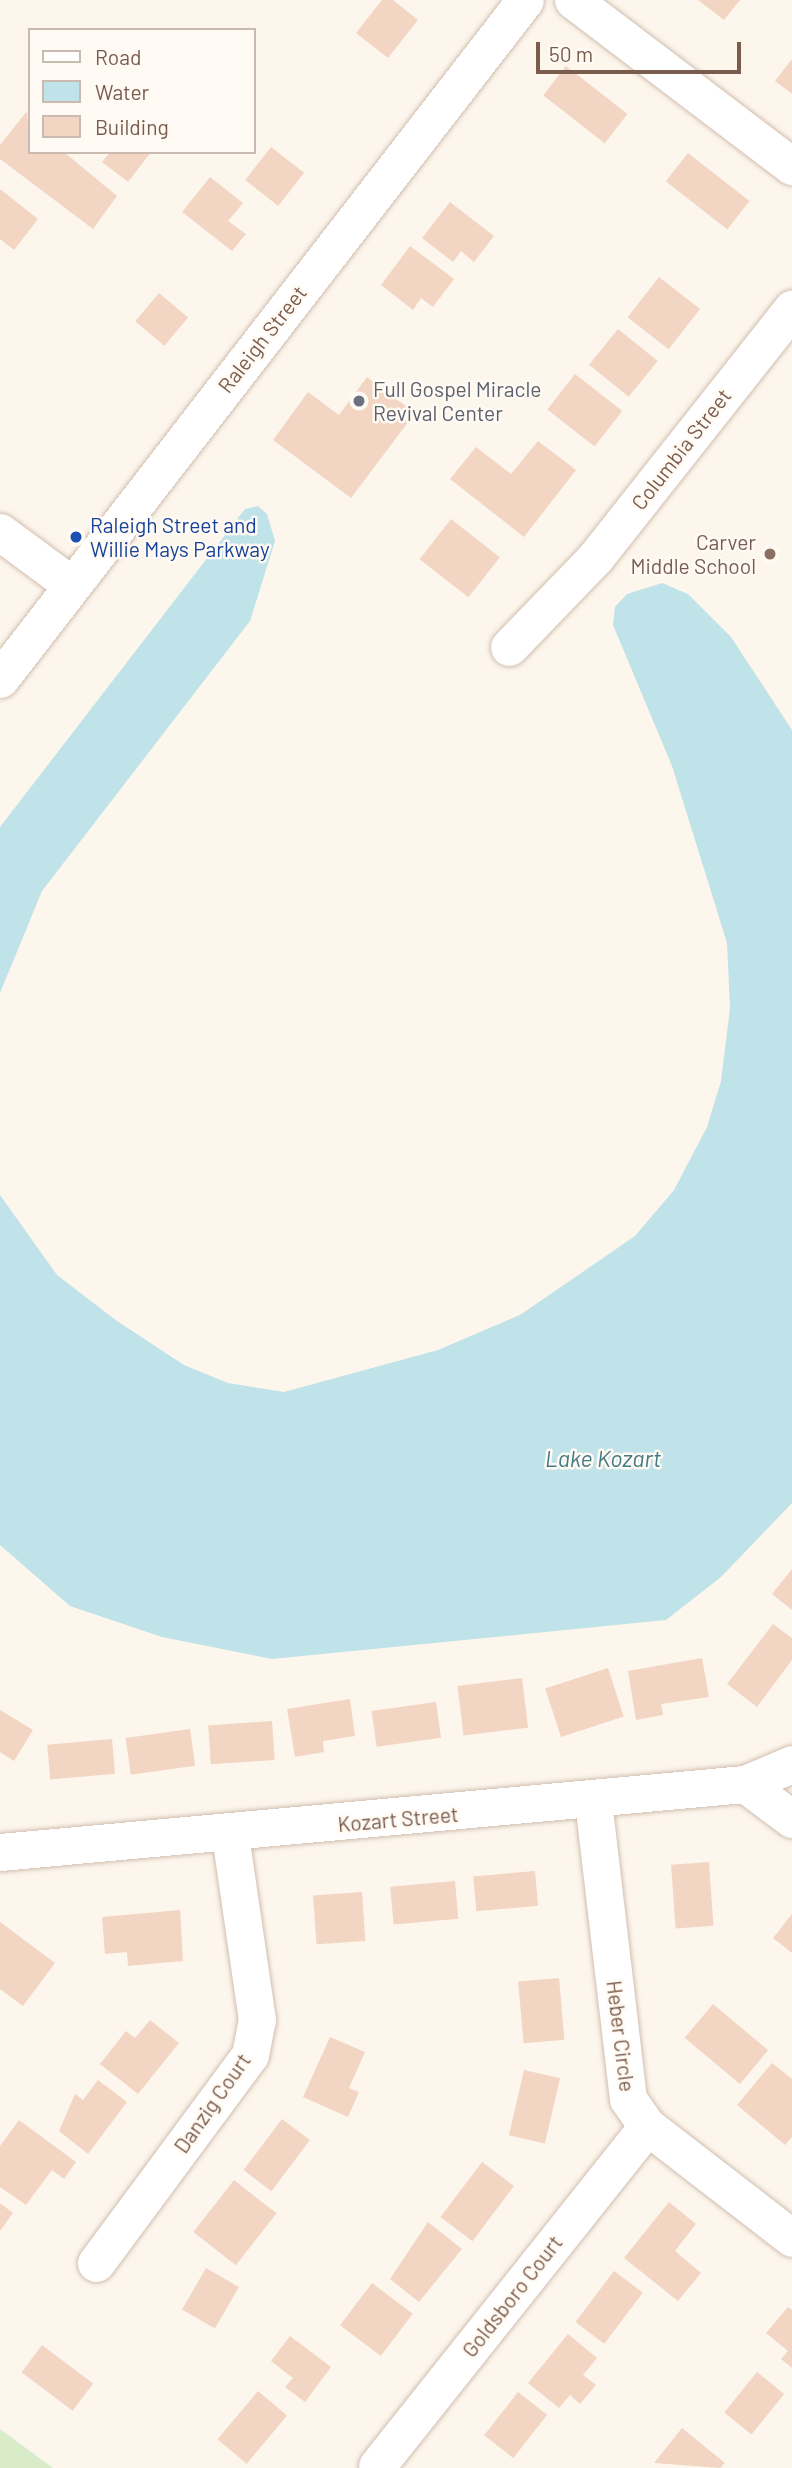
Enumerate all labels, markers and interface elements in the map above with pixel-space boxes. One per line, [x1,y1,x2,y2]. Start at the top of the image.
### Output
legend [28,28,256,154]
scale bar [540,28,745,72]
text: 50 m [549,41,593,66]
text: Road [95,44,141,69]
text: Water [95,79,149,104]
text: Building [95,114,169,139]
street label: Raleigh Street [212,280,312,398]
place label: Full Gospel Miracle Revival Center [373,376,541,426]
street label: Columbia Street [626,383,736,515]
marker: Full Gospel Miracle Revival Center [351,393,367,409]
place label: Raleigh Street and Willie Mays Parkway [90,512,270,562]
marker: Raleigh Street and Willie Mays Parkway [68,529,84,545]
place label: Carver Middle School [630,529,756,579]
marker: Carver Middle School [762,546,778,562]
water label: Lake Kozart [545,1444,661,1472]
street label: Kozart Street [337,1801,459,1837]
street label: Heber Circle [602,1979,640,2093]
street label: Danzig Court [168,2048,256,2158]
street label: Goldsboro Court [457,2230,567,2362]

